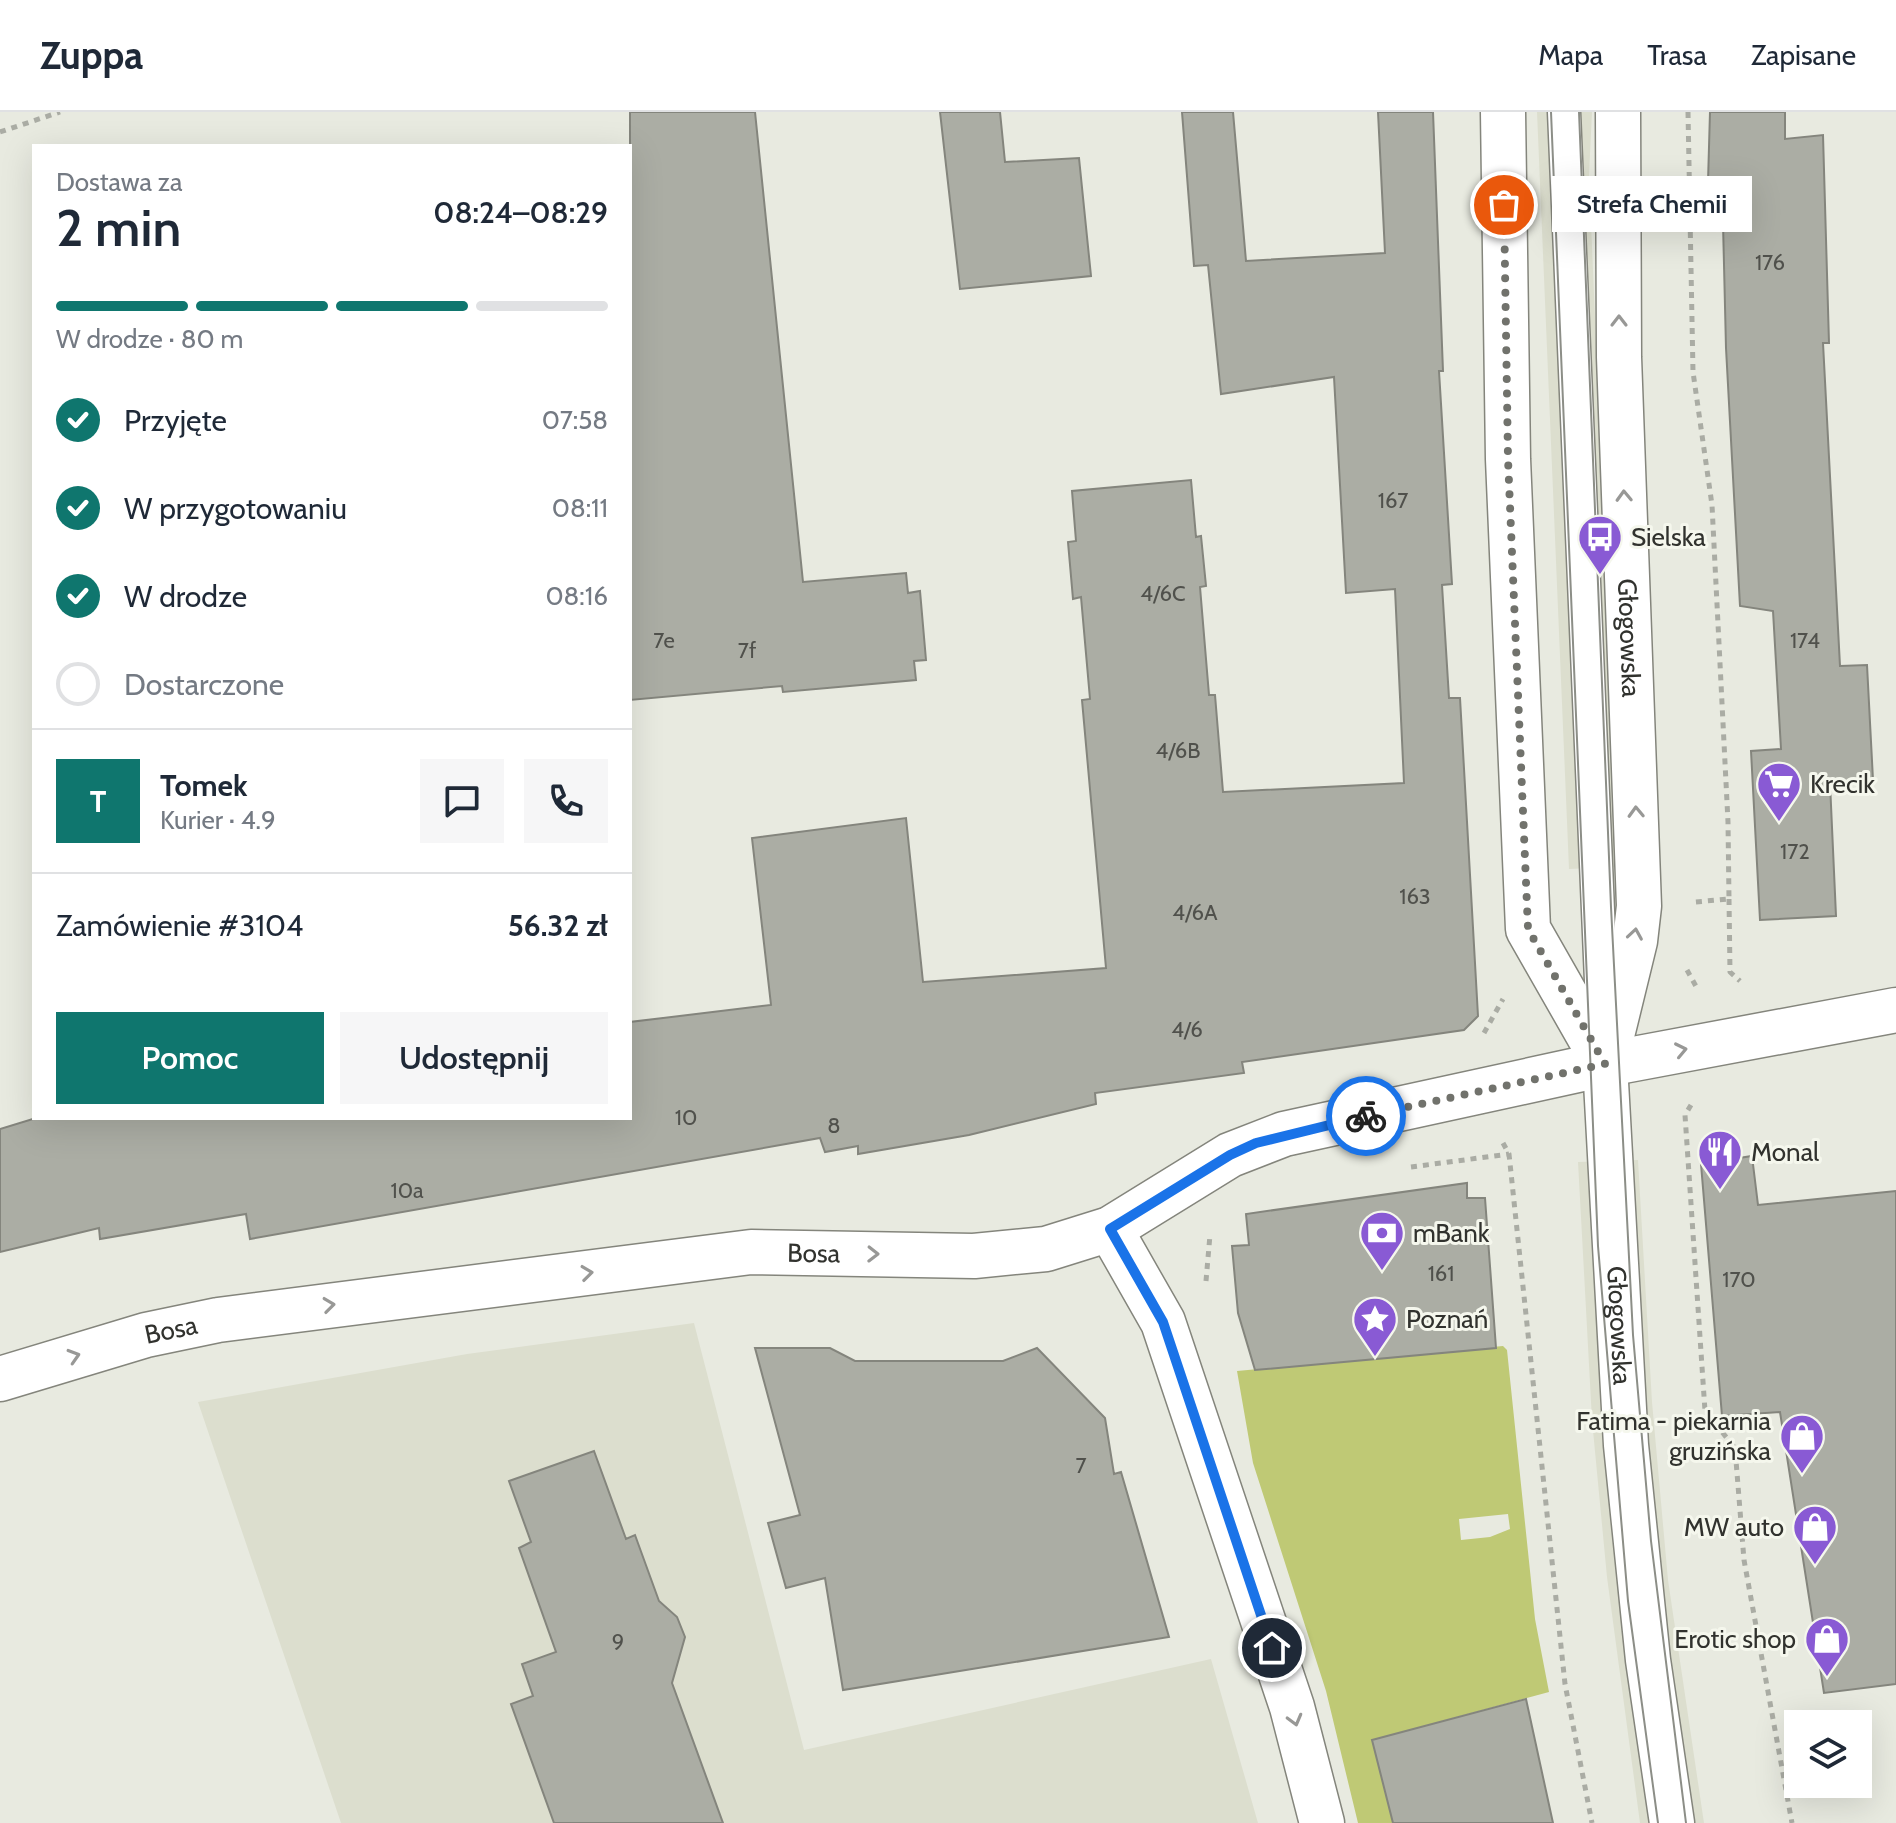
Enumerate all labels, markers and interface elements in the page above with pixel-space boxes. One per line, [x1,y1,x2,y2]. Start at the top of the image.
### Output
text: Zuppa [40,32,143,79]
text: Mapa [1538,38,1603,72]
text: Trasa [1647,38,1707,72]
text: Zapisane [1751,38,1856,72]
text: Dostawa za [56,166,183,198]
pin [1470,171,1538,239]
callout: Strefa Chemii [1552,177,1752,233]
icon: bag [1482,183,1526,227]
text: Strefa Chemii [1577,188,1727,220]
text: 08:24–08:29 [433,194,608,231]
text: 2 min [56,196,181,259]
house number: 176 [1755,249,1785,276]
one-way arrow [1610,314,1628,327]
text: W drodze · 80 m [56,323,243,355]
icon: check [56,398,100,442]
text: Przyjęte [124,402,227,439]
text: 07:58 [542,404,608,436]
icon: check [56,486,100,530]
house number: 167 [1378,487,1408,514]
one-way arrow [1615,489,1632,502]
text: W przygotowaniu [124,490,347,527]
text: 08:11 [552,492,608,524]
bus stop icon: Sielska [1576,513,1624,576]
place label: Sielska [1631,521,1706,553]
icon: check [56,574,100,618]
text: W drodze [124,578,247,615]
street label: Głogowska [1611,578,1647,698]
text: 08:16 [545,580,608,612]
house number: 4/6C [1140,580,1186,607]
house number: 7e [653,627,675,654]
house number: 174 [1790,627,1820,654]
house number: 7f [738,637,756,664]
text: Dostarczone [124,666,284,703]
house number: 4/6B [1156,737,1200,764]
button: chat [420,759,504,843]
button: phone [524,759,608,843]
supermarket icon: Krecik [1755,760,1803,823]
text: Tomek [160,767,248,804]
place label: Krecik [1810,768,1875,800]
text: T [90,783,106,820]
text: Kurier · 4.9 [160,804,276,836]
one-way arrow [1628,805,1645,818]
house number: 172 [1780,838,1810,865]
house number: 163 [1399,883,1431,910]
house number: 4/6A [1172,899,1218,926]
text: Zamówienie #3104 [56,907,303,944]
text: 56.32 zł [508,907,608,944]
one-way arrow [1626,927,1643,940]
button: Pomoc [56,1012,324,1104]
button: Udostępnij [340,1012,608,1104]
house number: 4/6 [1171,1016,1203,1043]
one-way arrow [1674,1042,1688,1059]
courier [1326,1076,1406,1156]
icon: bike [1344,1094,1388,1138]
house number: 10 [675,1104,697,1131]
house number: 8 [827,1112,841,1139]
restaurant icon: Monal [1696,1128,1744,1191]
place label: Monal [1751,1136,1819,1168]
house number: 10a [390,1177,424,1204]
bank icon: mBank [1358,1209,1406,1272]
place label: mBank [1413,1217,1490,1249]
street label: Bosa [787,1237,841,1270]
one-way arrow [867,1245,880,1262]
house number: 161 [1428,1260,1454,1287]
one-way arrow [581,1264,594,1281]
street label: Głogowska [1600,1265,1639,1386]
house number: 170 [1722,1266,1756,1293]
place icon: Poznań [1351,1295,1399,1358]
one-way arrow [322,1297,336,1314]
place label: Poznań [1406,1303,1488,1335]
street label: Bosa [142,1309,201,1351]
one-way arrow [67,1349,81,1365]
place label: Fatima - piekarnia gruzińska [1576,1405,1772,1467]
shop icon: Fatima - piekarnia gruzińska [1778,1412,1826,1475]
house number: 7 [1075,1452,1087,1479]
shop icon: MW auto [1791,1503,1839,1566]
place label: MW auto [1684,1511,1784,1543]
pin [1238,1614,1306,1682]
shop icon: Erotic shop [1803,1615,1851,1678]
place label: Erotic shop [1674,1623,1796,1655]
icon: home [1250,1626,1294,1670]
house number: 9 [612,1628,624,1655]
map controls [1784,1710,1872,1798]
button: layers [1784,1710,1872,1798]
one-way arrow [1286,1712,1303,1726]

